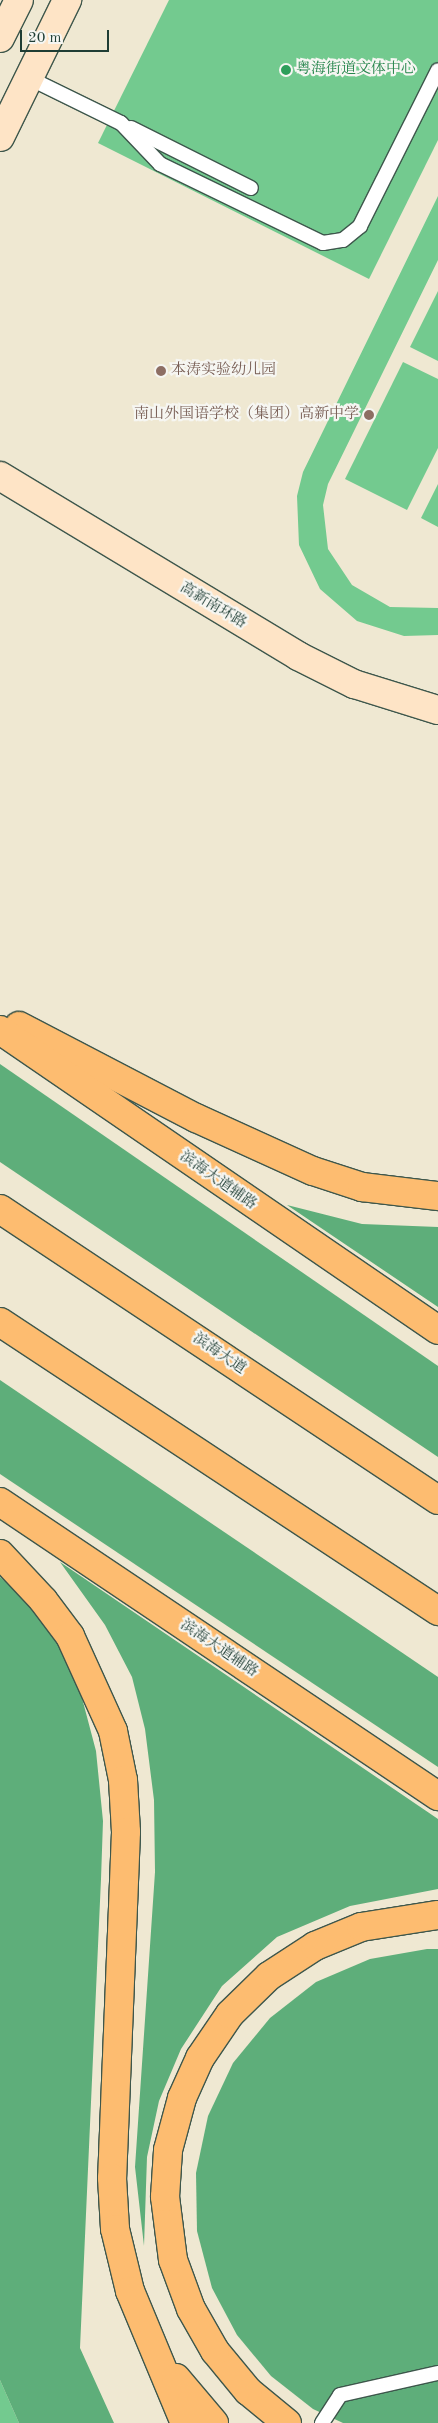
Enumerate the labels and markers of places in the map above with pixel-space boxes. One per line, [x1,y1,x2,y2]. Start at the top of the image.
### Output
place label: 粤海街道文体中心 [296,61,416,79]
marker: 粤海街道文体中心 [280,64,292,76]
place label: 本涛实验幼儿园 [171,362,276,380]
marker: 本涛实验幼儿园 [155,365,167,377]
place label: 南山外国语学校（集团）高新中学 [134,406,359,424]
marker: 南山外国语学校（集团）高新中学 [363,409,375,421]

